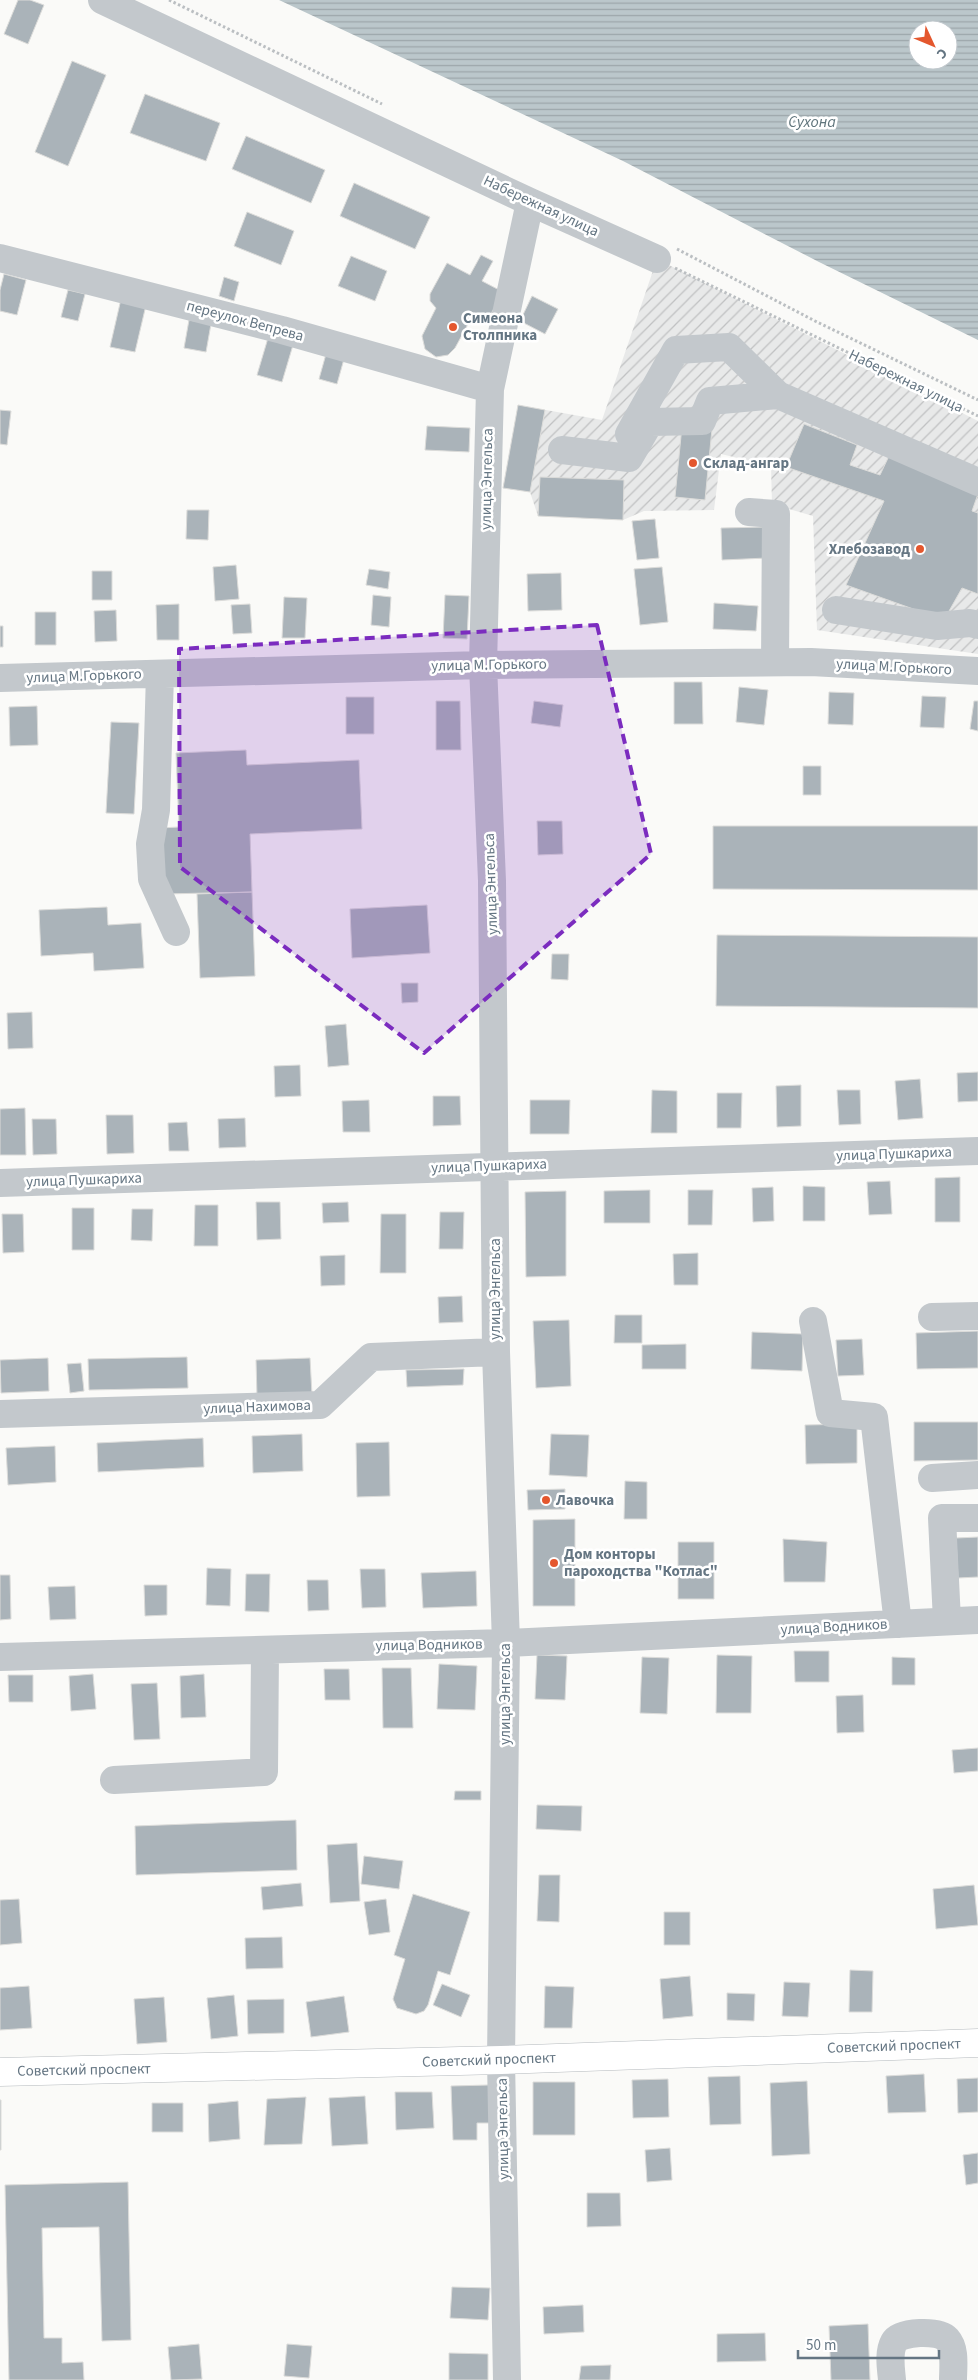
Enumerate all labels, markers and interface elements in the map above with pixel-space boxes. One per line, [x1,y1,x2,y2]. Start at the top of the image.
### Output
north arrow [908,20,958,70]
text: С [932,43,952,63]
water label: Сухона [788,111,836,133]
street label: Набережная улица [480,170,602,242]
street label: переулок Вепрева [184,295,306,347]
place label: Симеона Столпника [463,308,537,346]
marker: Симеона Столпника [447,321,459,333]
street label: Набережная улица [845,344,967,418]
street label: улица Энгельса [476,428,498,530]
place label: Склад-ангар [703,453,790,474]
marker: Склад-ангар [687,457,699,469]
place label: Хлебозавод [829,539,910,560]
marker: Хлебозавод [914,543,926,555]
street label: улица М.Горького [431,653,547,677]
street label: улица М.Горького [836,653,952,681]
street label: улица М.Горького [26,663,142,689]
street label: улица Энгельса [479,833,503,935]
street label: улица Пушкариха [836,1141,952,1167]
street label: улица Пушкариха [431,1153,547,1179]
street label: улица Пушкариха [26,1167,142,1193]
street label: улица Энгельса [485,1238,506,1340]
street label: улица Нахимова [203,1395,311,1419]
place label: Лавочка [555,1490,614,1511]
marker: Лавочка [540,1494,552,1506]
place label: Дом конторы пароходства "Котлас" [564,1544,718,1582]
marker: Дом конторы пароходства "Котлас" [548,1557,560,1569]
street label: улица Водников [780,1614,888,1640]
street label: улица Водников [375,1634,483,1656]
street label: улица Энгельса [495,1643,516,1745]
street label: Советский проспект [827,2033,961,2059]
street label: Советский проспект [422,2047,556,2073]
street label: Советский проспект [17,2058,151,2082]
street label: улица Энгельса [492,2078,514,2180]
scale bar [798,2328,939,2360]
text: 50 m [806,2335,836,2356]

